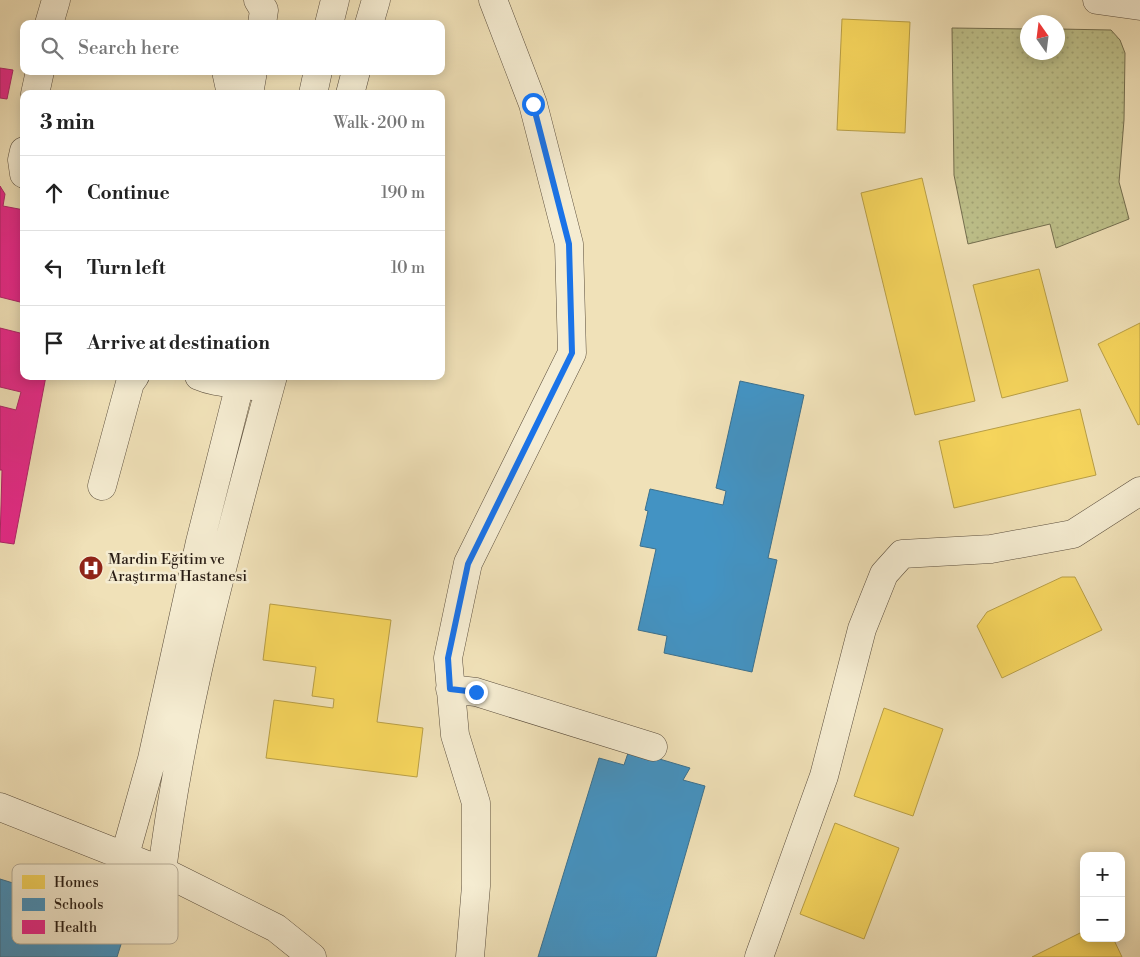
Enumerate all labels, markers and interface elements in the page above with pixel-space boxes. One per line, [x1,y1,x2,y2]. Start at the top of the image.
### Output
north arrow [1020,15,1065,60]
search box [20,20,445,75]
icon: search [38,34,66,62]
text: Search here [78,36,179,60]
route start [522,93,545,116]
text: 3 min [40,110,95,136]
text: Walk · 200 m [333,113,425,133]
icon: ahead [40,179,68,207]
text: Continue [87,181,170,205]
text: 190 m [381,183,425,203]
icon: left [40,254,68,282]
text: Turn left [87,256,166,280]
text: 10 m [391,258,425,278]
icon: arrive [40,329,68,357]
text: Arrive at destination [87,331,270,355]
place label: Mardin Eğitim ve Araştırma Hastanesi [107,550,247,586]
hospital icon: Mardin Eğitim ve Araştırma Hastanesi [78,555,104,581]
route end [465,681,488,704]
map controls [1080,852,1125,942]
button: + [1080,852,1125,897]
legend [12,864,178,944]
text: Homes [54,874,99,892]
text: Schools [54,896,103,914]
button: − [1080,897,1125,942]
text: Health [54,919,98,937]

